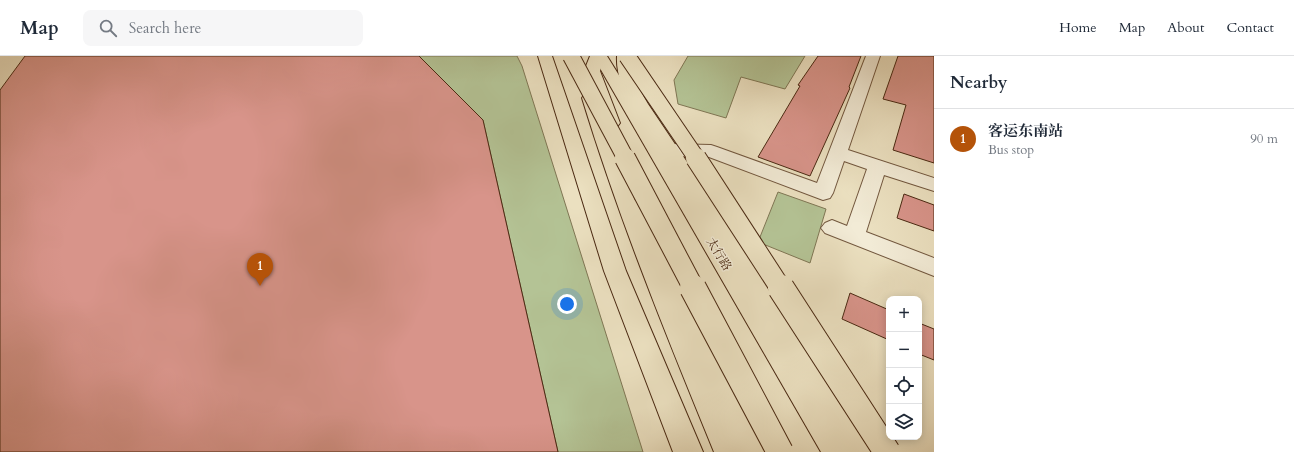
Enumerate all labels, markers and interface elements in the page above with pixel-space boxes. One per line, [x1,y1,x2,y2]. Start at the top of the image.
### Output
search box [83,10,363,46]
text: Map [20,15,59,41]
icon: search [97,17,119,39]
text: Search here [129,18,201,38]
text: Home [1059,18,1097,37]
text: Map [1119,18,1145,37]
text: About [1167,18,1204,37]
text: Contact [1226,18,1274,37]
text: Nearby [950,71,1007,94]
text: 客运东南站 [988,121,1063,141]
text: 1 [960,130,966,148]
text: 90 m [1250,130,1278,148]
text: Bus stop [988,141,1034,159]
street label: 太行路 [703,234,735,274]
pin: 1 [247,253,273,286]
your location [557,294,577,314]
map controls [886,296,922,440]
button: + [886,296,922,332]
button: − [886,332,922,368]
button: locate [886,368,922,404]
button: layers [886,404,922,440]

